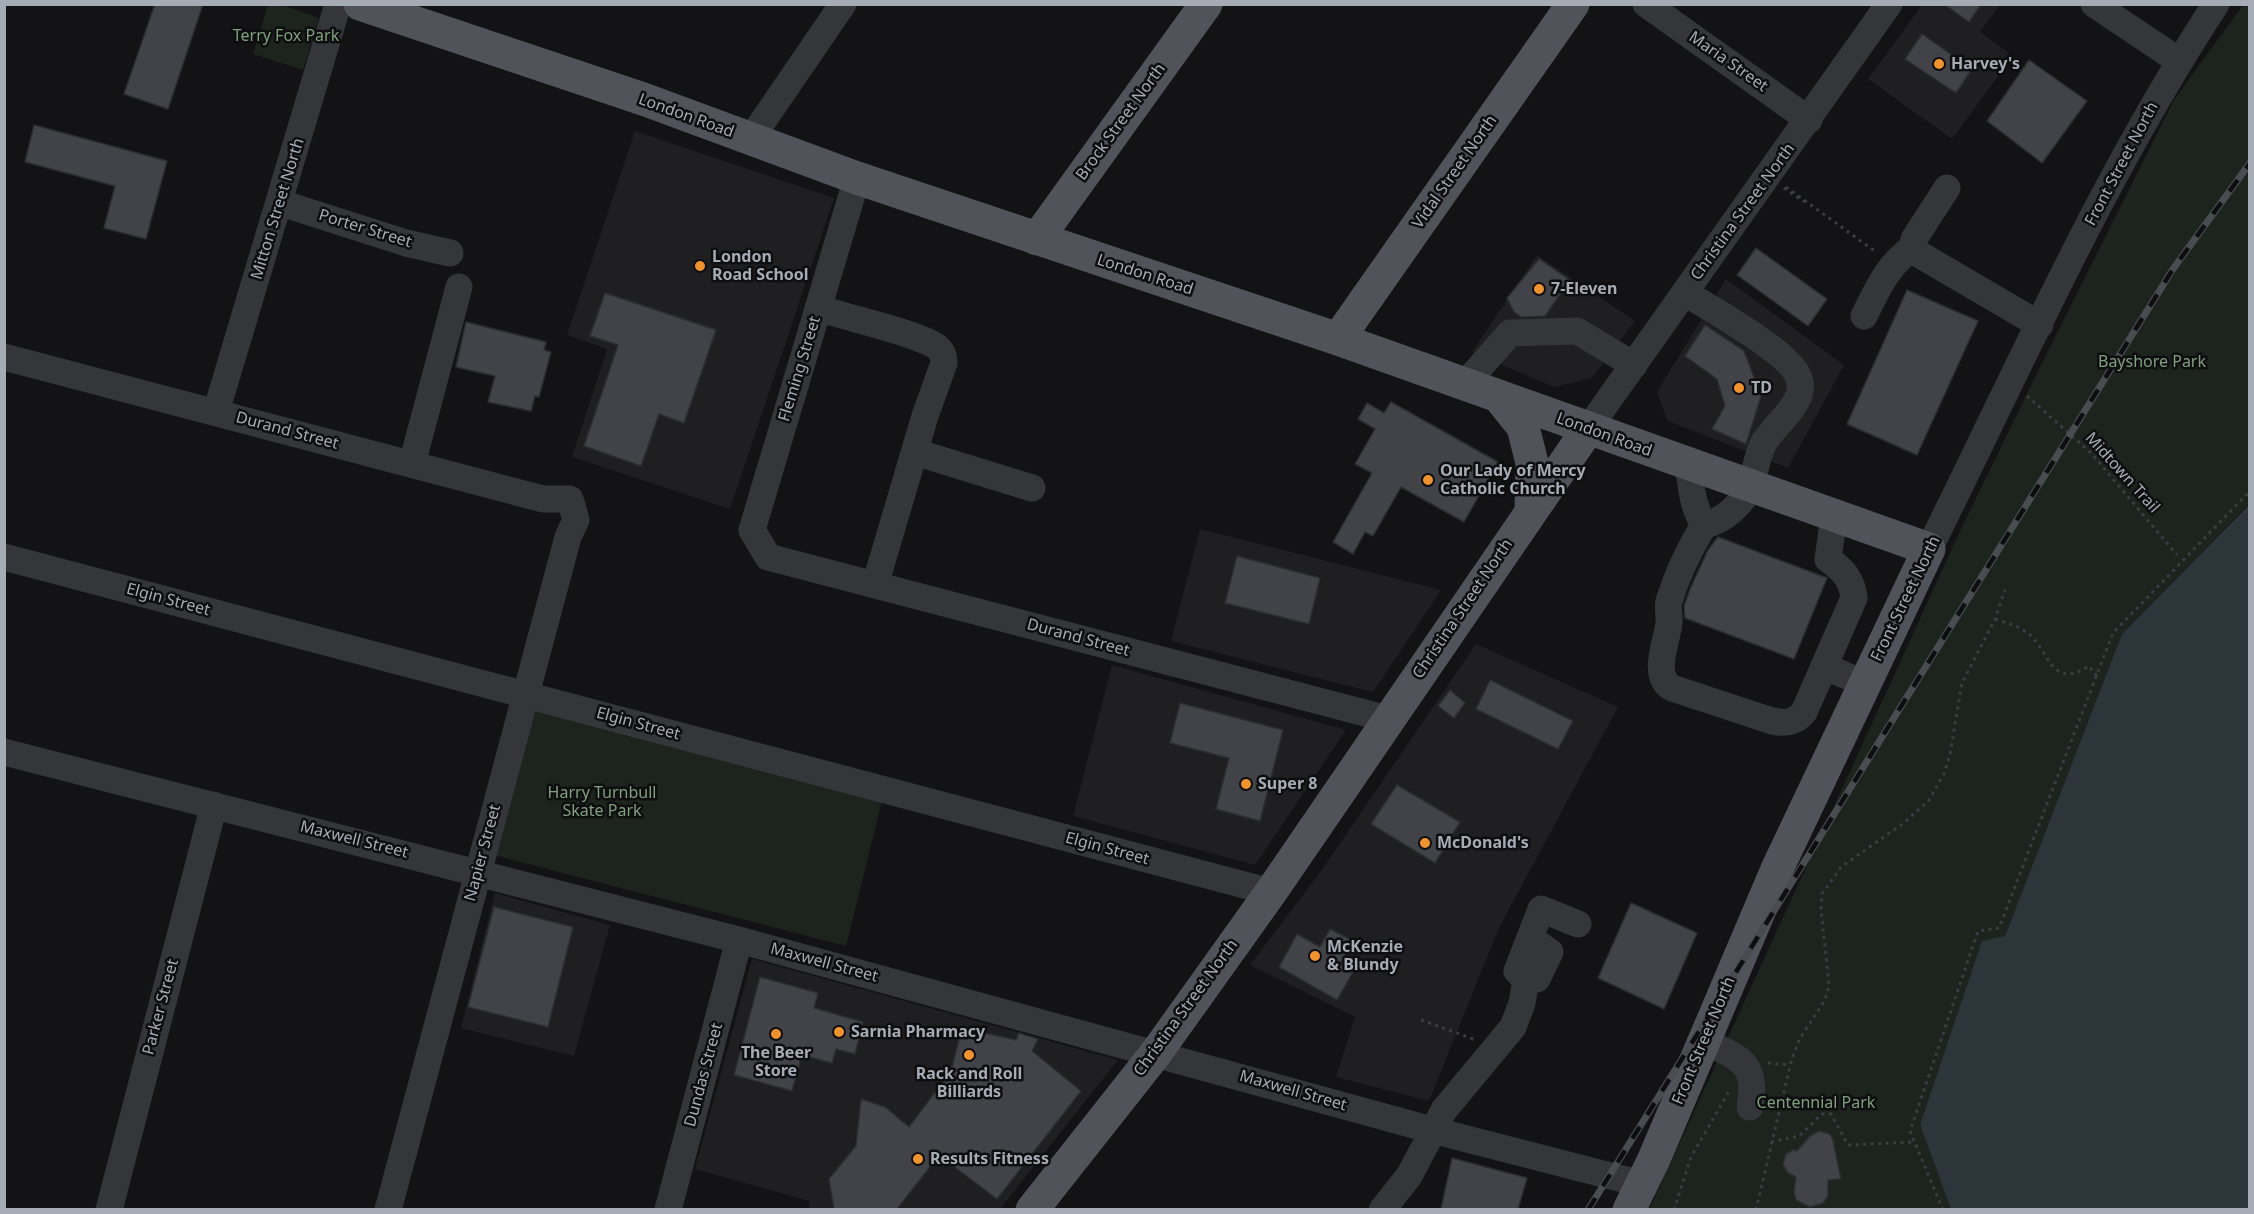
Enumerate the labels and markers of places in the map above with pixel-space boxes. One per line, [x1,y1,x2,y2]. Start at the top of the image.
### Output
place label: Harvey's [1951,54,2020,74]
marker: Harvey's [1932,57,1946,71]
place label: London Road School [712,247,809,285]
marker: London Road School [693,259,707,273]
place label: 7-Eleven [1551,279,1617,299]
marker: 7-Eleven [1532,282,1546,296]
place label: TD [1751,378,1772,398]
marker: TD [1732,381,1746,395]
place label: Our Lady of Mercy Catholic Church [1440,461,1586,499]
marker: Our Lady of Mercy Catholic Church [1421,473,1435,487]
place label: Super 8 [1258,774,1317,794]
marker: Super 8 [1239,777,1253,791]
place label: McDonald's [1437,833,1529,853]
marker: McDonald's [1418,836,1432,850]
place label: McKenzie & Blundy [1327,937,1403,975]
marker: McKenzie & Blundy [1308,949,1322,963]
place label: Sarnia Pharmacy [851,1022,985,1042]
marker: Sarnia Pharmacy [832,1025,846,1039]
marker: The Beer Store [769,1027,783,1041]
place label: The Beer Store [741,1043,811,1081]
marker: Rack and Roll Billiards [962,1048,976,1062]
place label: Rack and Roll Billiards [916,1064,1022,1102]
place label: Results Fitness [930,1149,1049,1169]
marker: Results Fitness [911,1152,925,1166]

